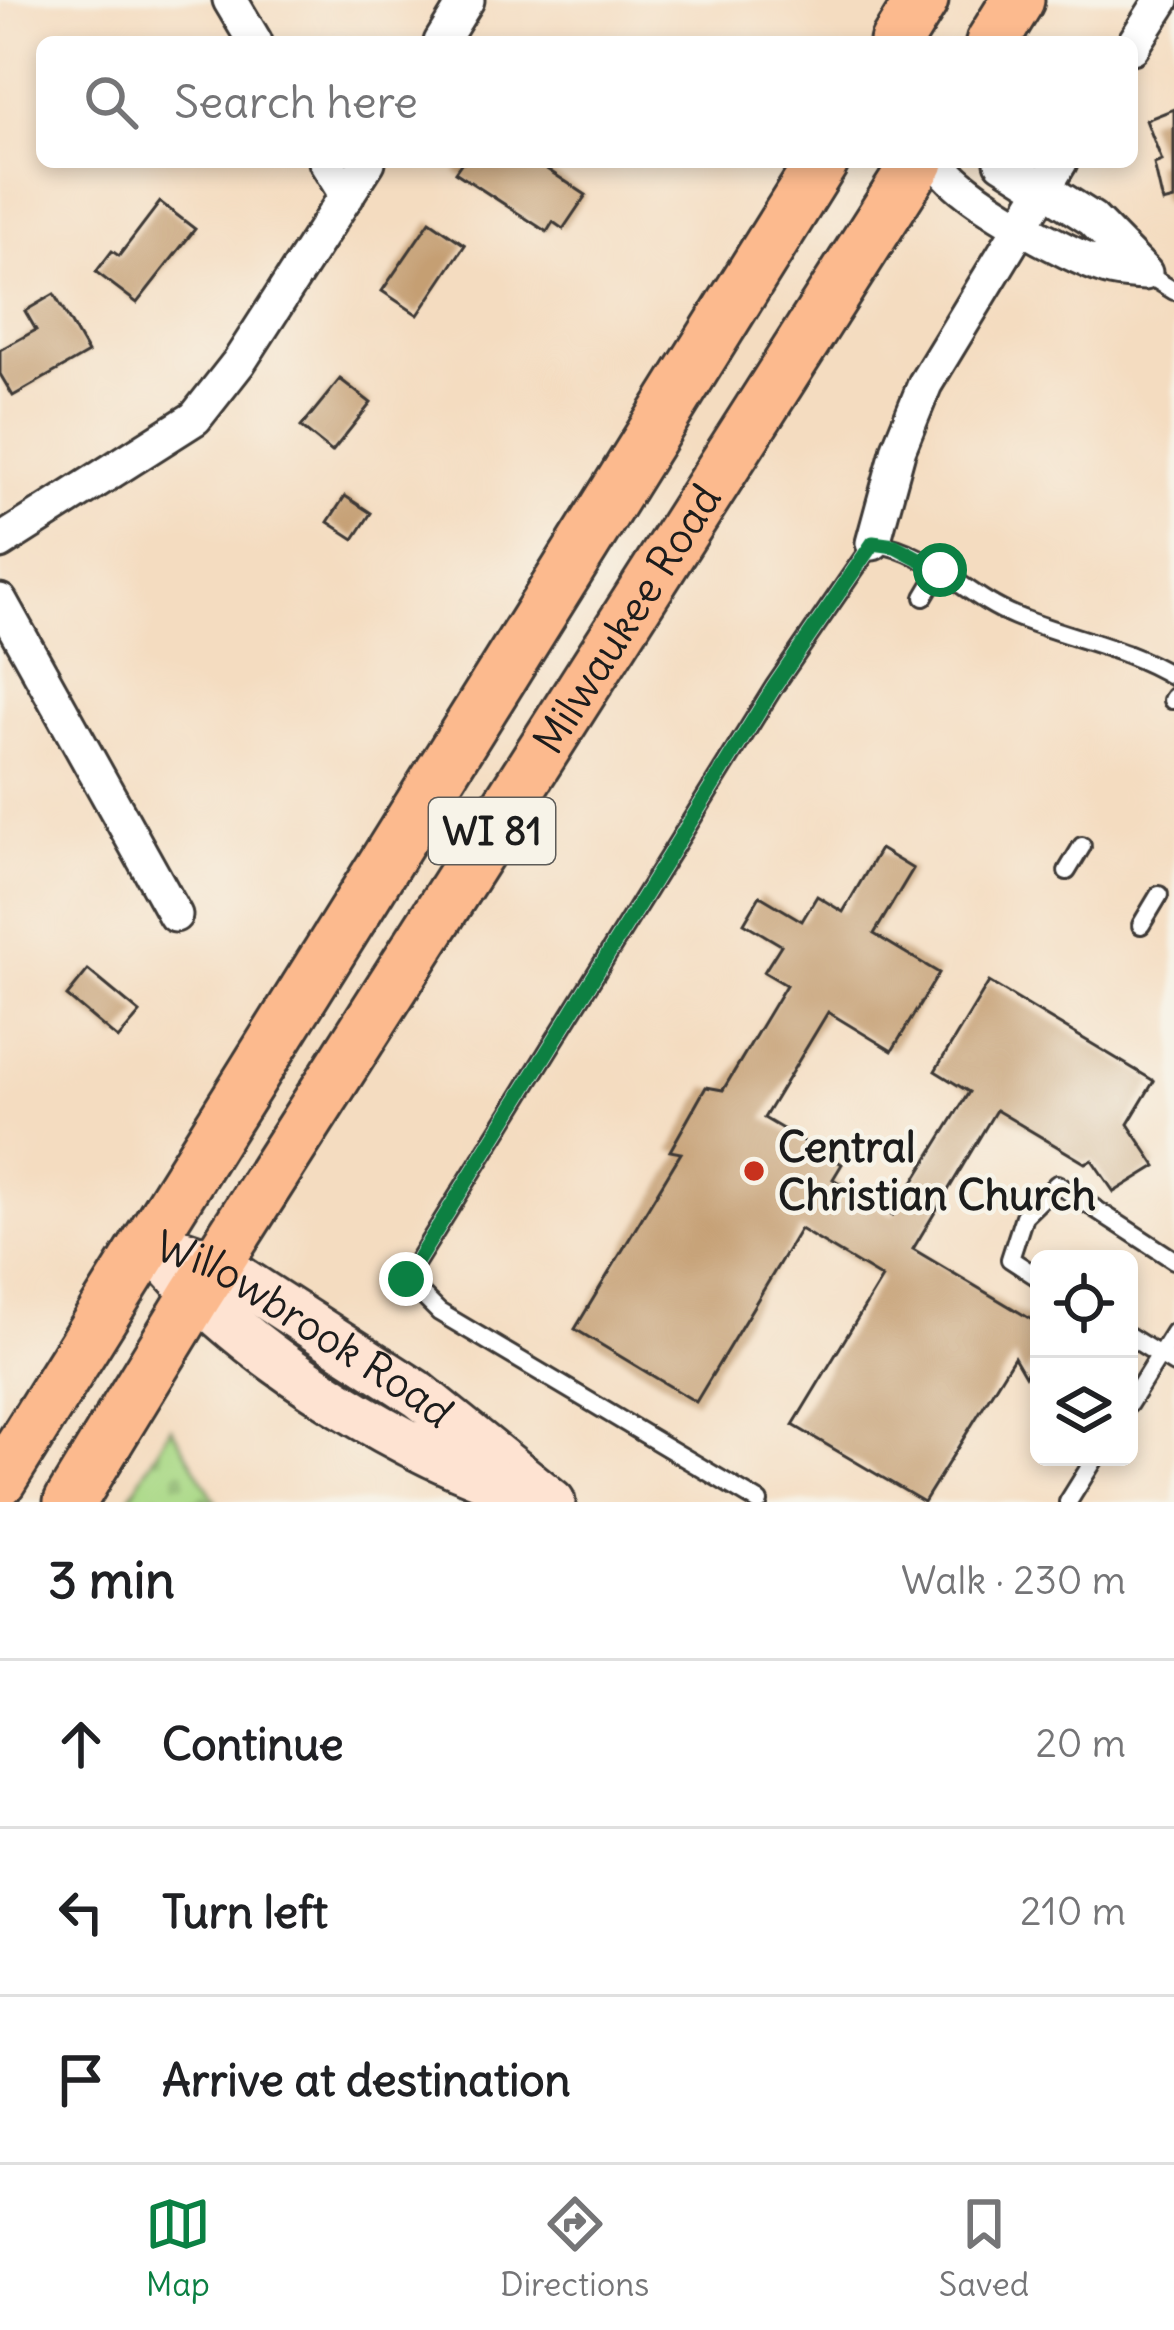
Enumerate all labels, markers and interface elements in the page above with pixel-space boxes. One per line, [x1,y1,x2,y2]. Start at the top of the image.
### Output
search box [36,36,1138,168]
icon: search [78,69,144,135]
text: Search here [174,74,418,130]
street label: Milwaukee Road [522,475,732,763]
route start [913,543,967,597]
road number: WI 81 [429,798,555,864]
place label: Central Christian Church [778,1121,1096,1221]
marker: Central Christian Church [741,1158,767,1184]
street label: Willowbrook Road [149,1220,464,1438]
map controls [1030,1250,1138,1466]
button: locate [1030,1250,1138,1358]
route end [379,1252,433,1306]
button: layers [1030,1358,1138,1466]
text: 3 min [48,1548,175,1612]
text: Walk · 230 m [901,1556,1126,1605]
icon: ahead [48,1711,114,1777]
text: Continue [162,1716,344,1772]
text: 20 m [1035,1719,1126,1768]
icon: left [48,1879,114,1945]
text: Turn left [162,1884,328,1940]
text: 210 m [1020,1887,1126,1936]
icon: arrive [48,2047,114,2113]
text: Arrive at destination [162,2052,571,2108]
tab: Map [145,2191,211,2305]
tab: Directions [500,2191,649,2305]
tab: Saved [939,2191,1029,2305]

